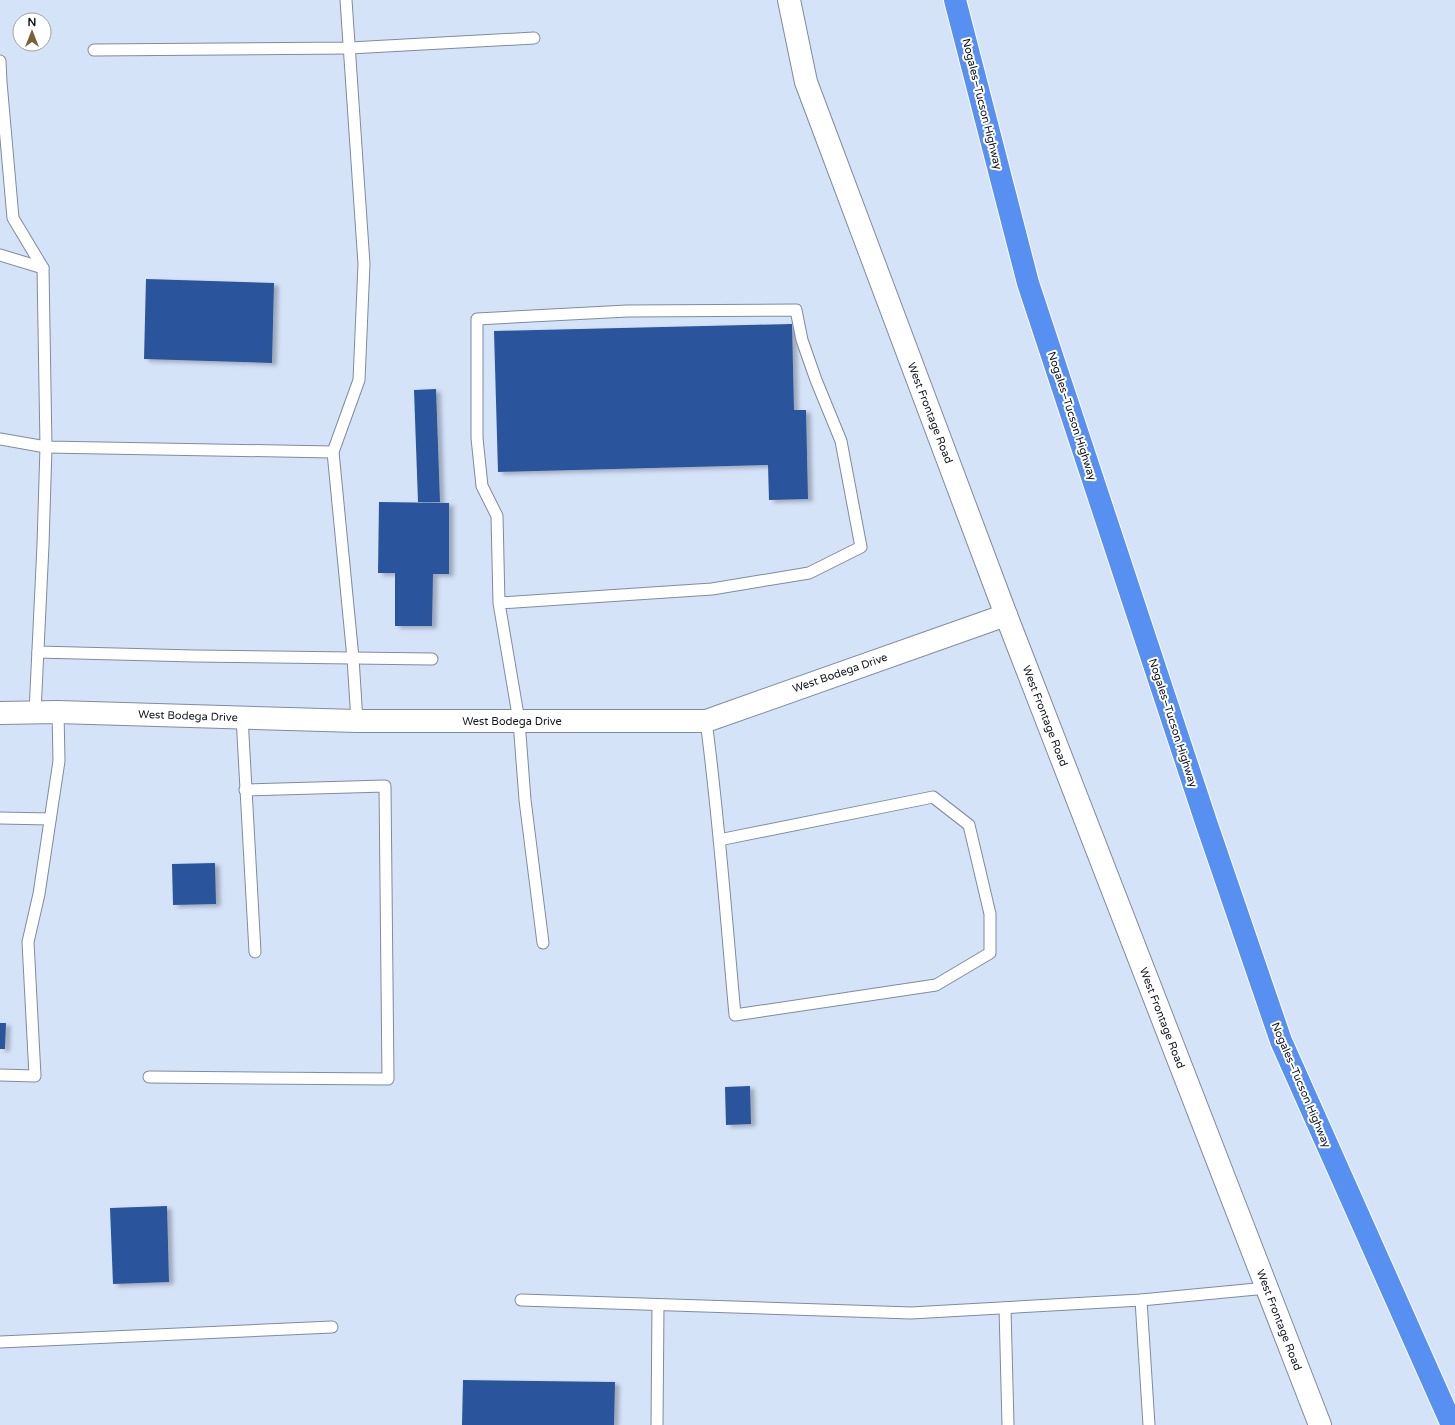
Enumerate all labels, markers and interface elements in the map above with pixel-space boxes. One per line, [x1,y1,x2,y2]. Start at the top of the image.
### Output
north arrow [12,12,52,52]
text: N [28,16,36,29]
street label: Nogales–Tucson Highway [959,37,1005,171]
street label: Nogales–Tucson Highway [1045,350,1099,482]
street label: West Frontage Road [905,361,955,465]
street label: West Bodega Drive [791,651,889,695]
street label: Nogales–Tucson Highway [1146,657,1200,789]
street label: West Frontage Road [1020,664,1070,768]
street label: West Bodega Drive [138,708,238,724]
street label: West Bodega Drive [462,715,562,728]
street label: West Frontage Road [1137,966,1187,1070]
street label: Nogales–Tucson Highway [1269,1020,1333,1150]
street label: West Frontage Road [1254,1268,1304,1372]

